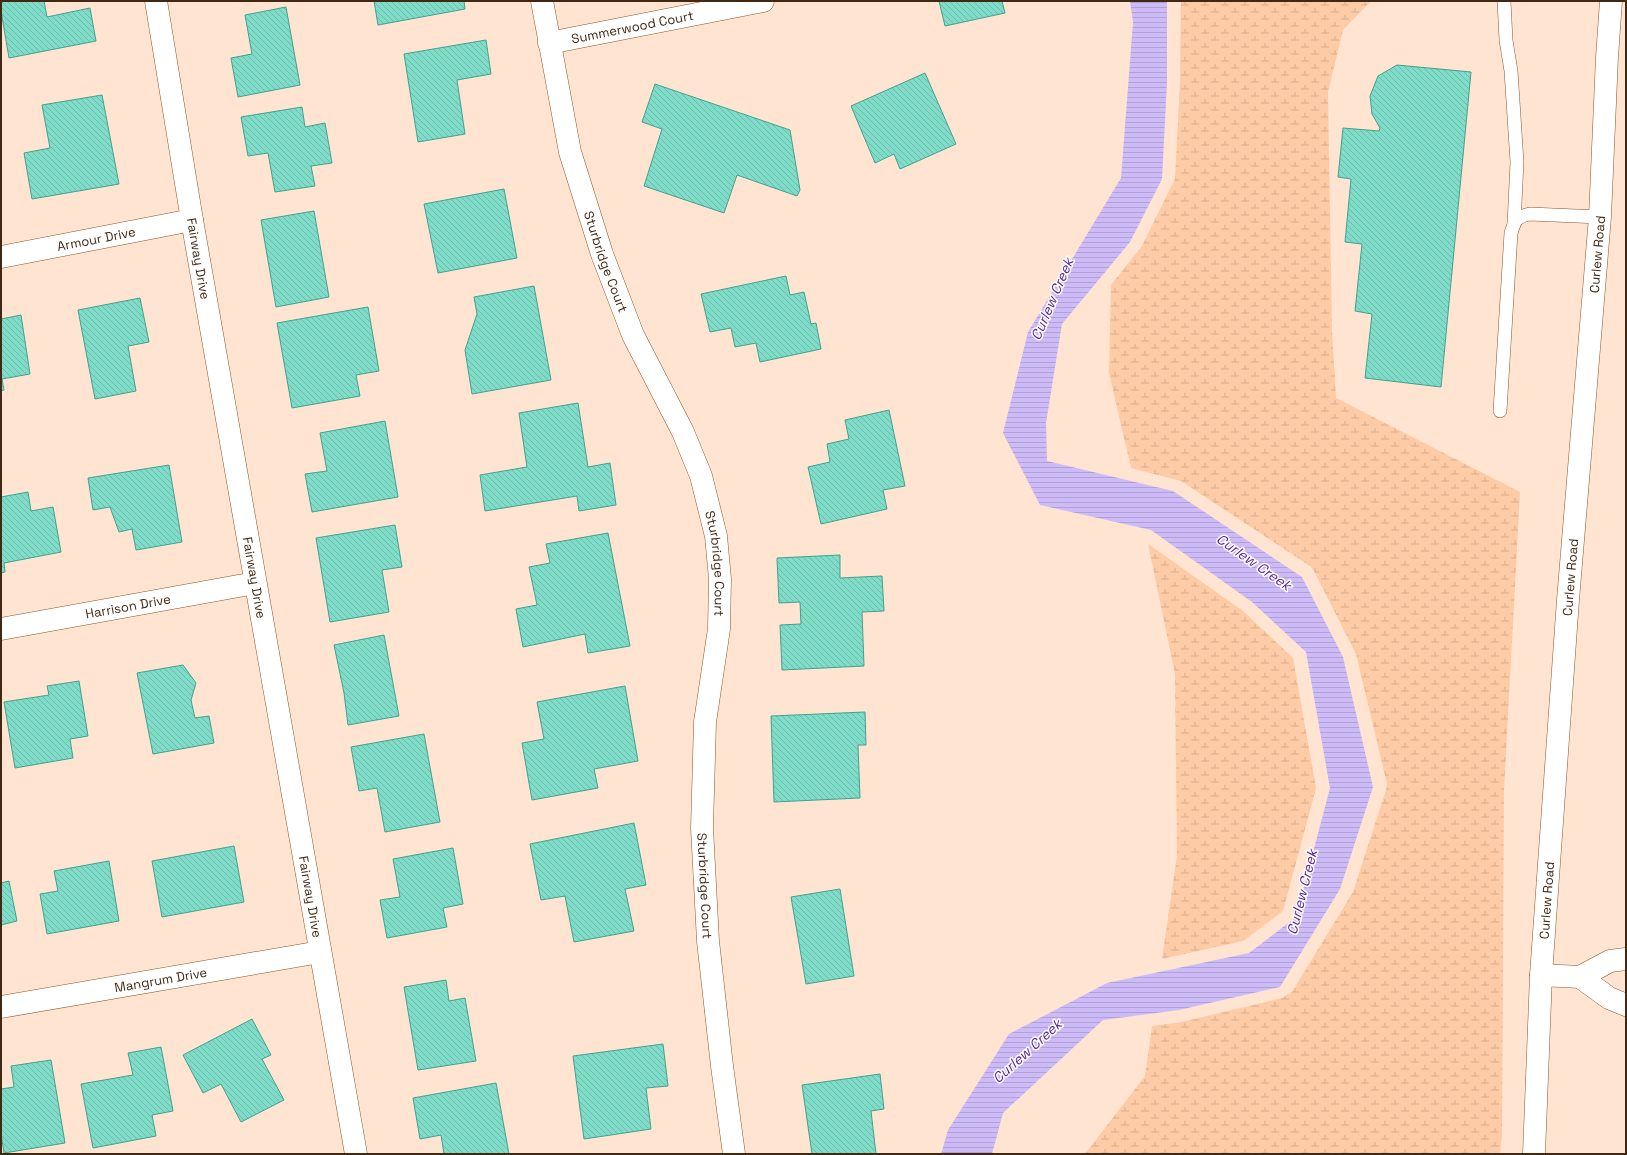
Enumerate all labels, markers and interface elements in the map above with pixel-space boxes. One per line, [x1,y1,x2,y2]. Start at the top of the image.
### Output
street label: Summerwood Court [570,6,695,47]
street label: Sturbridge Court [581,209,632,315]
street label: Curlew Road [1585,215,1609,294]
street label: Fairway Drive [183,216,214,301]
street label: Armour Drive [55,223,137,254]
water label: Curlew Creek [1027,254,1078,343]
street label: Sturbridge Court [701,509,729,616]
water label: Curlew Creek [1213,530,1296,595]
street label: Fairway Drive [239,535,270,620]
street label: Curlew Road [1558,538,1582,617]
street label: Harrison Drive [84,590,172,622]
street label: Sturbridge Court [694,832,716,939]
water label: Curlew Creek [1283,846,1322,937]
street label: Fairway Drive [295,855,326,939]
street label: Curlew Road [1535,861,1558,940]
street label: Mangrum Drive [113,963,208,996]
water label: Curlew Creek [989,1014,1067,1087]

